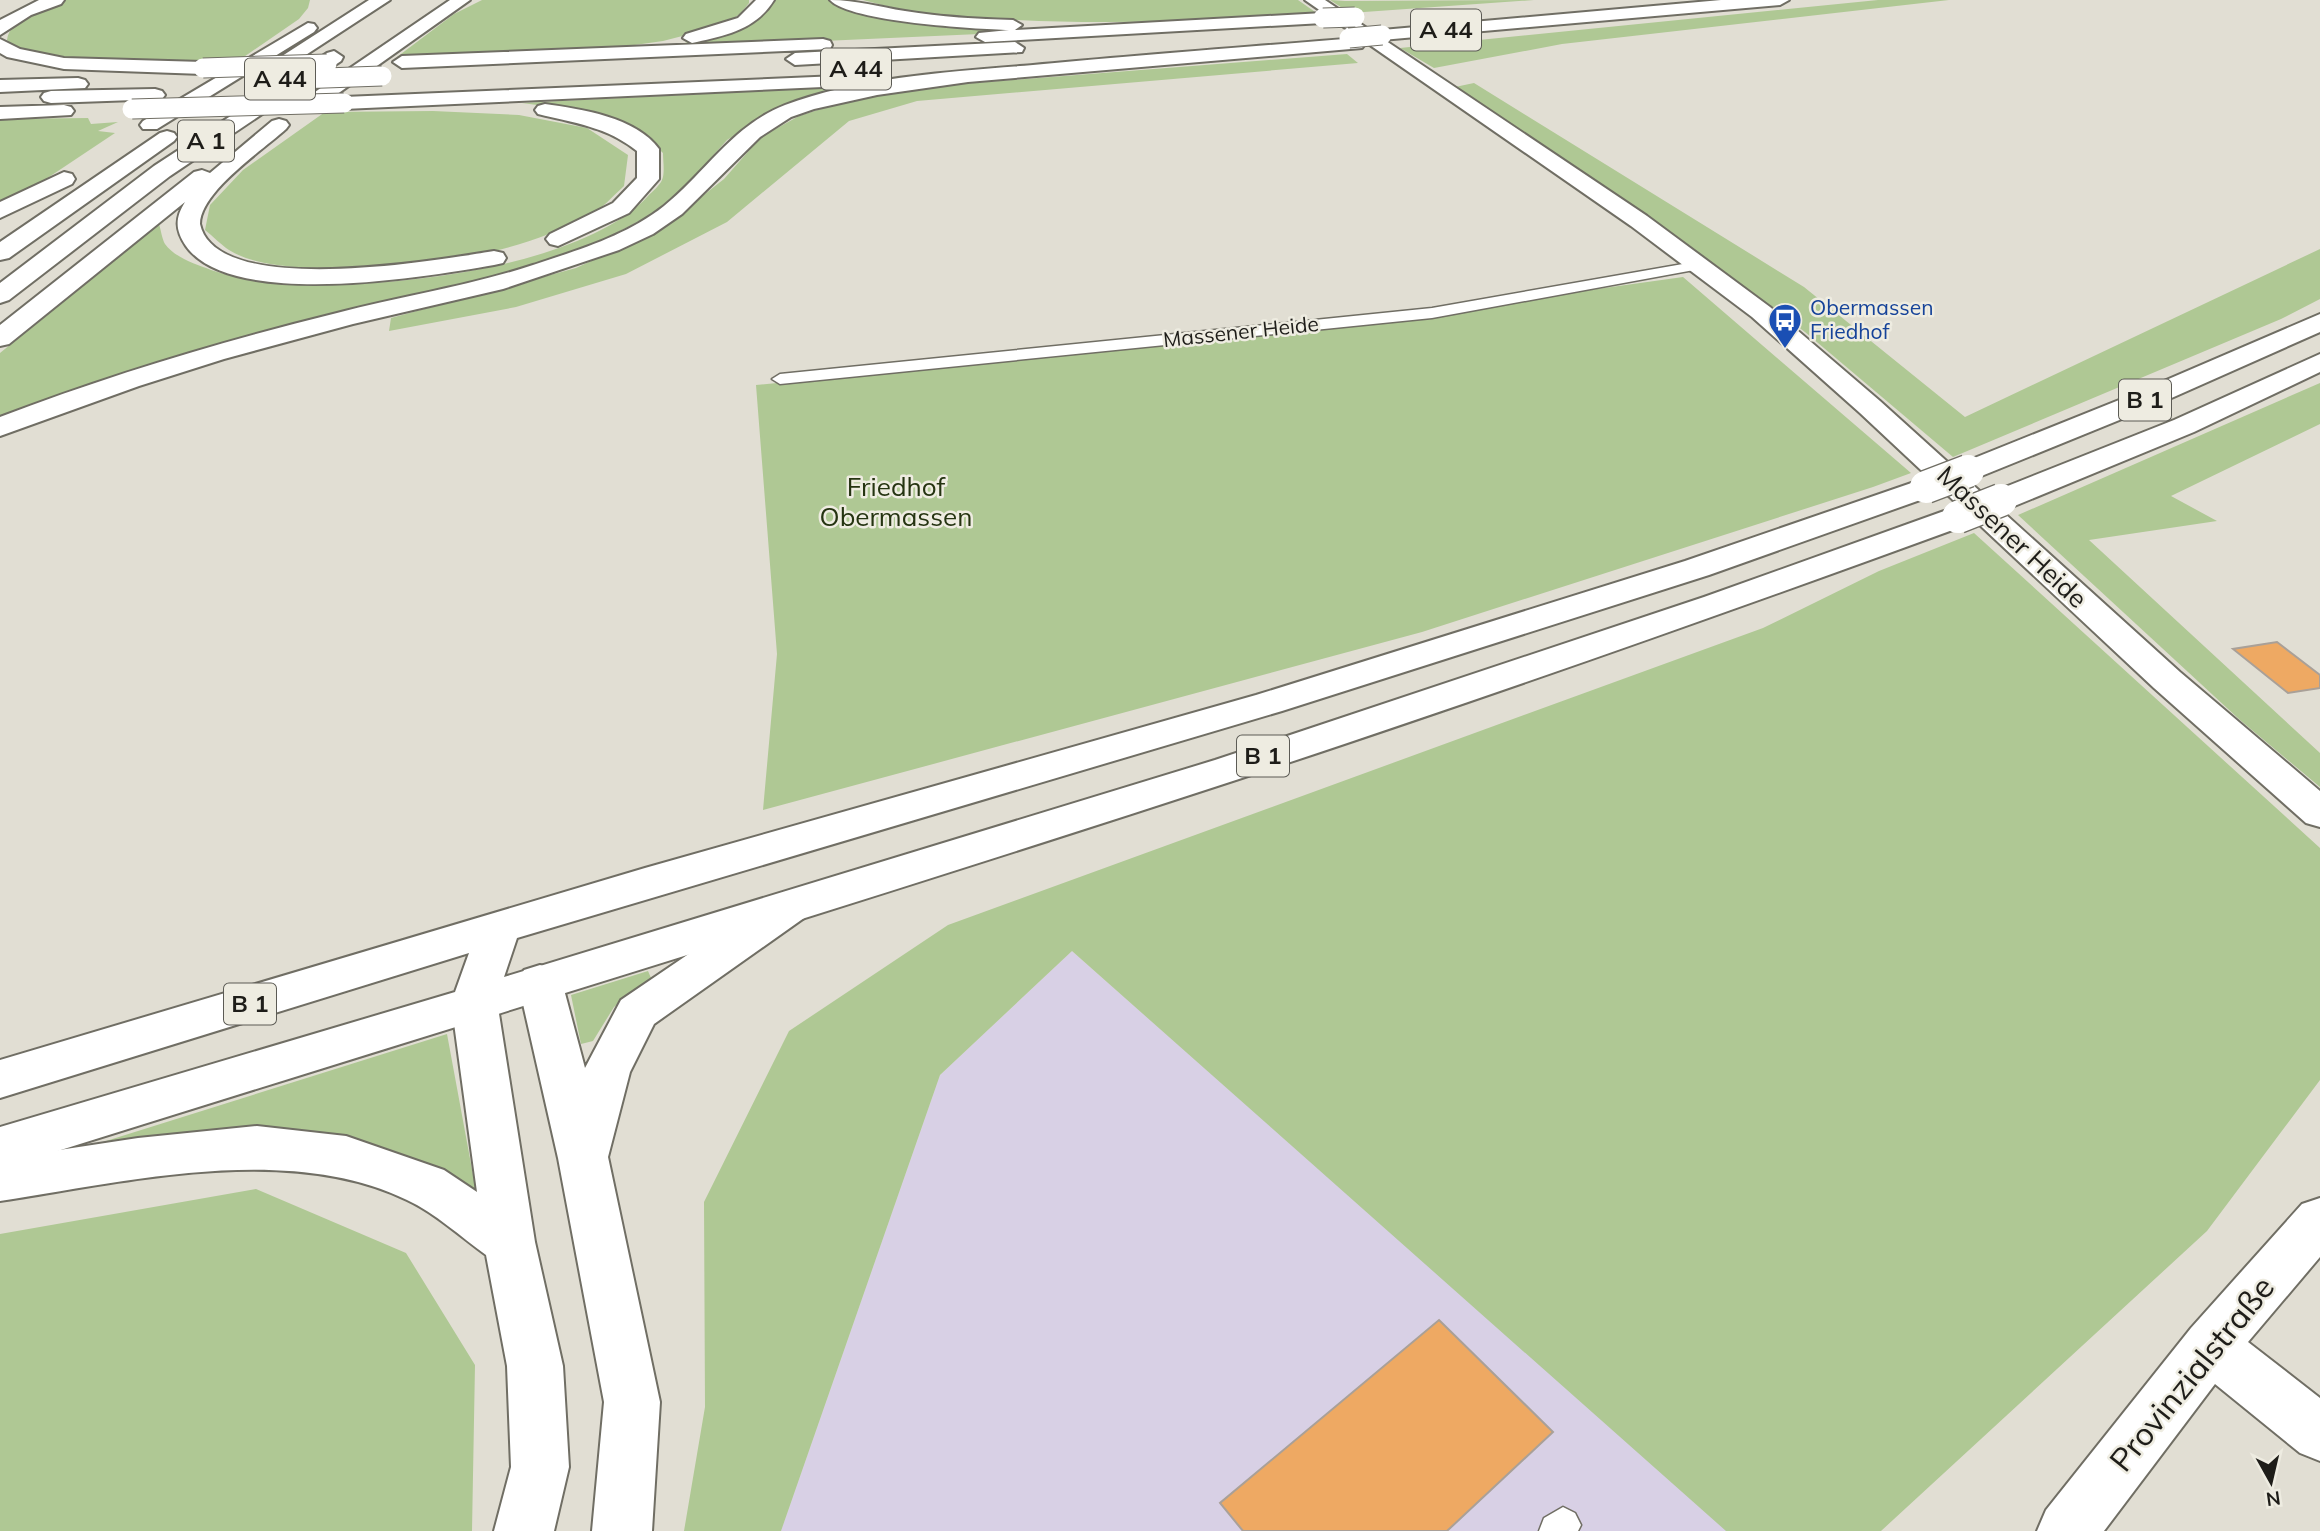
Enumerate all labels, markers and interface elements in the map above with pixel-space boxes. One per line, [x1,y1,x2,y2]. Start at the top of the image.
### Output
road number: A 44 [1411,10,1481,50]
road number: A 44 [821,48,891,90]
road number: A 44 [245,58,315,100]
road number: A 1 [178,120,234,162]
place label: Obermassen Friedhof [1810,294,1933,344]
bus stop icon: Obermassen Friedhof [1766,301,1804,350]
street label: Massener Heide [1162,310,1320,352]
road number: B 1 [2119,380,2171,421]
street label: Massener Heide [1930,459,2094,615]
park label: Friedhof Obermassen [820,470,972,533]
road number: B 1 [1237,736,1289,776]
road number: B 1 [224,984,276,1024]
street label: Provinzialstraße [2100,1268,2282,1479]
north arrow [2236,1447,2306,1517]
text: N [2265,1486,2282,1512]

